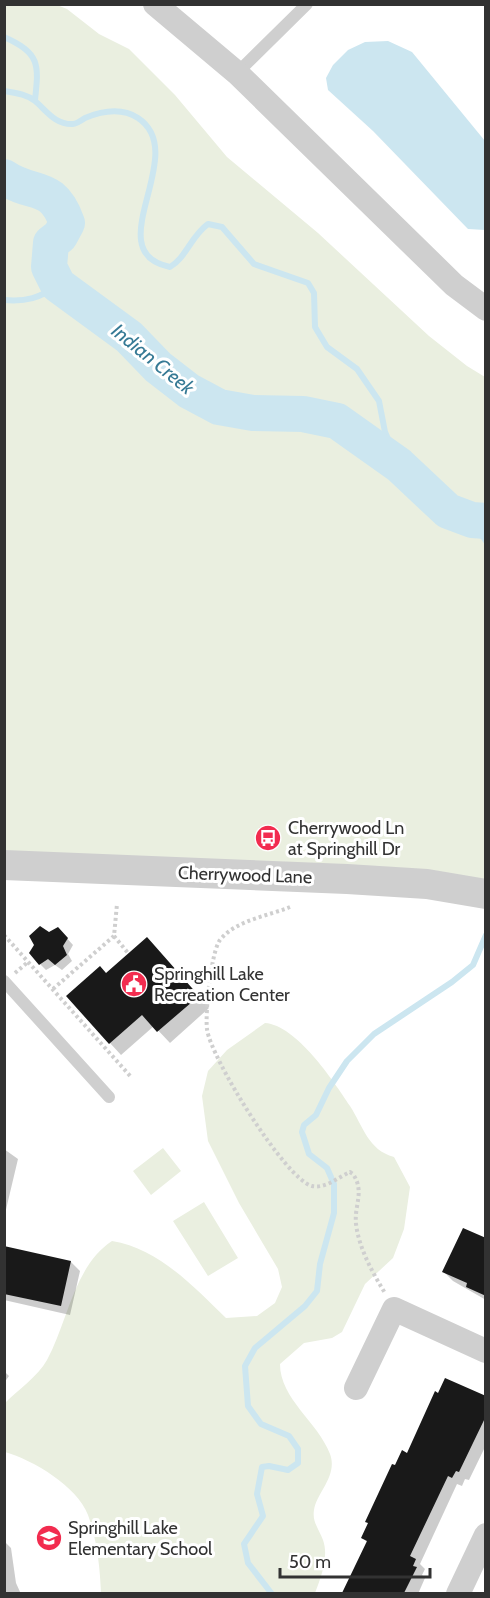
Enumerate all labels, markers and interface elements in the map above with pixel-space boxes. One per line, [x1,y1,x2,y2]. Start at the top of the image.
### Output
water label: Indian Creek [107,318,200,400]
place label: Cherrywood Ln at Springhill Dr [288,817,404,860]
bus stop icon: Cherrywood Ln at Springhill Dr [253,823,283,853]
street label: Cherrywood Lane [178,862,312,888]
place label: Springhill Lake Recreation Center [154,963,290,1006]
public building icon: Springhill Lake Recreation Center [119,969,149,999]
place label: Springhill Lake Elementary School [68,1517,213,1560]
school or university icon: Springhill Lake Elementary School [34,1523,64,1553]
scale bar [280,1541,430,1579]
text: 50 m [289,1551,331,1573]

